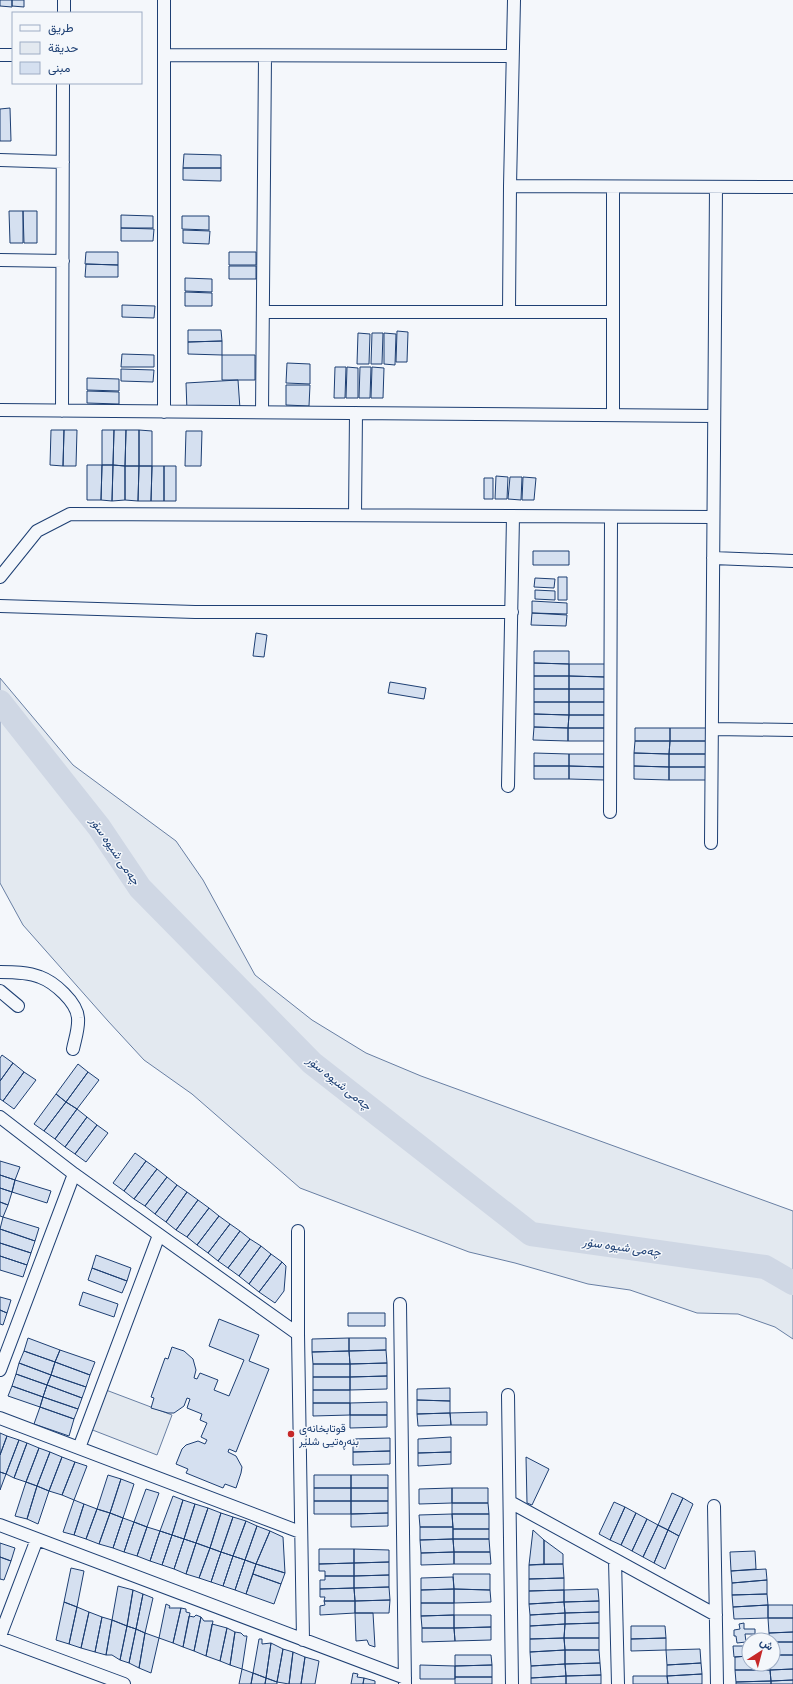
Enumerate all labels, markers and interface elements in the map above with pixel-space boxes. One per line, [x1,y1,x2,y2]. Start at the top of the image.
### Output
legend [12,12,142,84]
text: طريق [48,21,74,36]
text: حديقة [48,41,78,55]
text: مبنى [48,61,70,76]
water label: چەمی شیوە سۆر [86,814,143,889]
water label: چەمی شیوە سۆر [303,1052,375,1115]
water label: چەمی شیوە سۆر [581,1234,663,1261]
place label: قوتابخانەی بنەڕەتیی شلێر [298,1422,359,1450]
marker: قوتابخانەی بنەڕەتیی شلێر [286,1429,296,1439]
north arrow [741,1632,781,1672]
text: ش [757,1635,776,1653]

